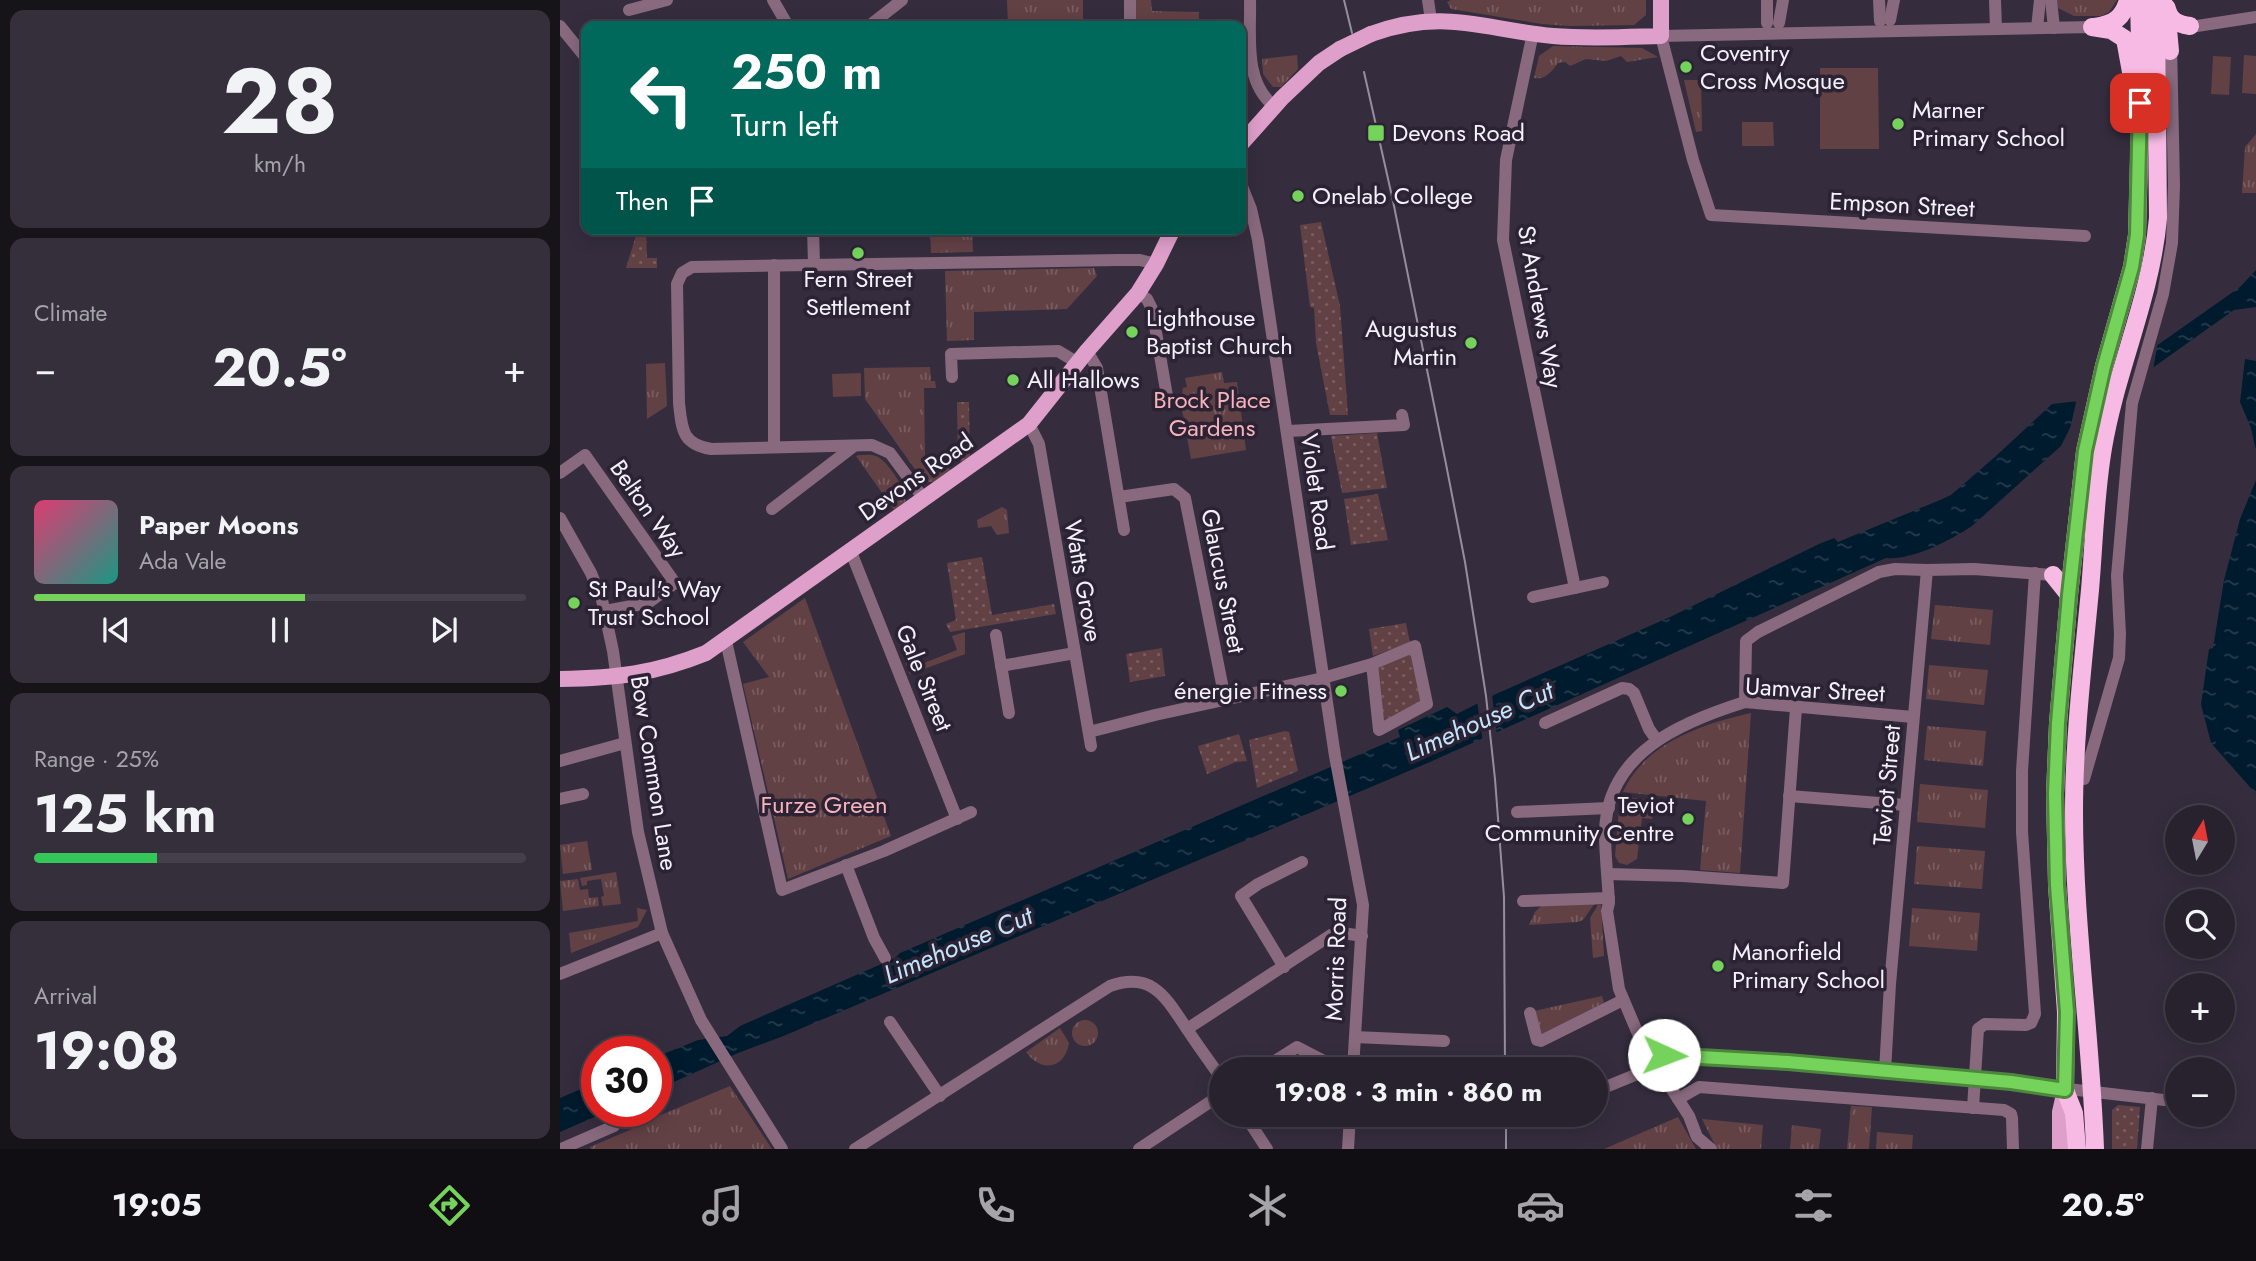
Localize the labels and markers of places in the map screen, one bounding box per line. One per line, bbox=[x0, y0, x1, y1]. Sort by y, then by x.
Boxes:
place label: Coventry Cross Mosque bbox=[1700, 35, 1845, 98]
marker: Coventry Cross Mosque bbox=[1678, 59, 1694, 75]
pin bbox=[2110, 73, 2170, 133]
place label: Marner Primary School bbox=[1912, 92, 2065, 155]
place label: Devons Road bbox=[1392, 115, 1525, 150]
marker: Marner Primary School bbox=[1890, 116, 1906, 132]
marker: Devons Road bbox=[1366, 123, 1386, 143]
place label: Onelab College bbox=[1312, 178, 1473, 213]
marker: Onelab College bbox=[1290, 188, 1306, 204]
marker: Fern Street Settlement bbox=[850, 245, 866, 261]
place label: Fern Street Settlement bbox=[804, 261, 913, 324]
place label: Lighthouse Baptist Church bbox=[1146, 300, 1293, 363]
place label: Augustus Martin bbox=[1365, 311, 1457, 374]
marker: Lighthouse Baptist Church bbox=[1124, 324, 1140, 340]
marker: Augustus Martin bbox=[1463, 335, 1479, 351]
place label: All Hallows bbox=[1027, 362, 1140, 397]
marker: All Hallows bbox=[1005, 372, 1021, 388]
place label: St Paul's Way Trust School bbox=[588, 571, 721, 634]
marker: St Paul's Way Trust School bbox=[566, 595, 582, 611]
place label: énergie Fitness bbox=[1174, 673, 1327, 708]
marker: énergie Fitness bbox=[1333, 683, 1349, 699]
place label: Teviot Community Centre bbox=[1485, 787, 1674, 850]
marker: Teviot Community Centre bbox=[1680, 811, 1696, 827]
place label: Manorfield Primary School bbox=[1732, 934, 1885, 997]
marker: Manorfield Primary School bbox=[1710, 958, 1726, 974]

